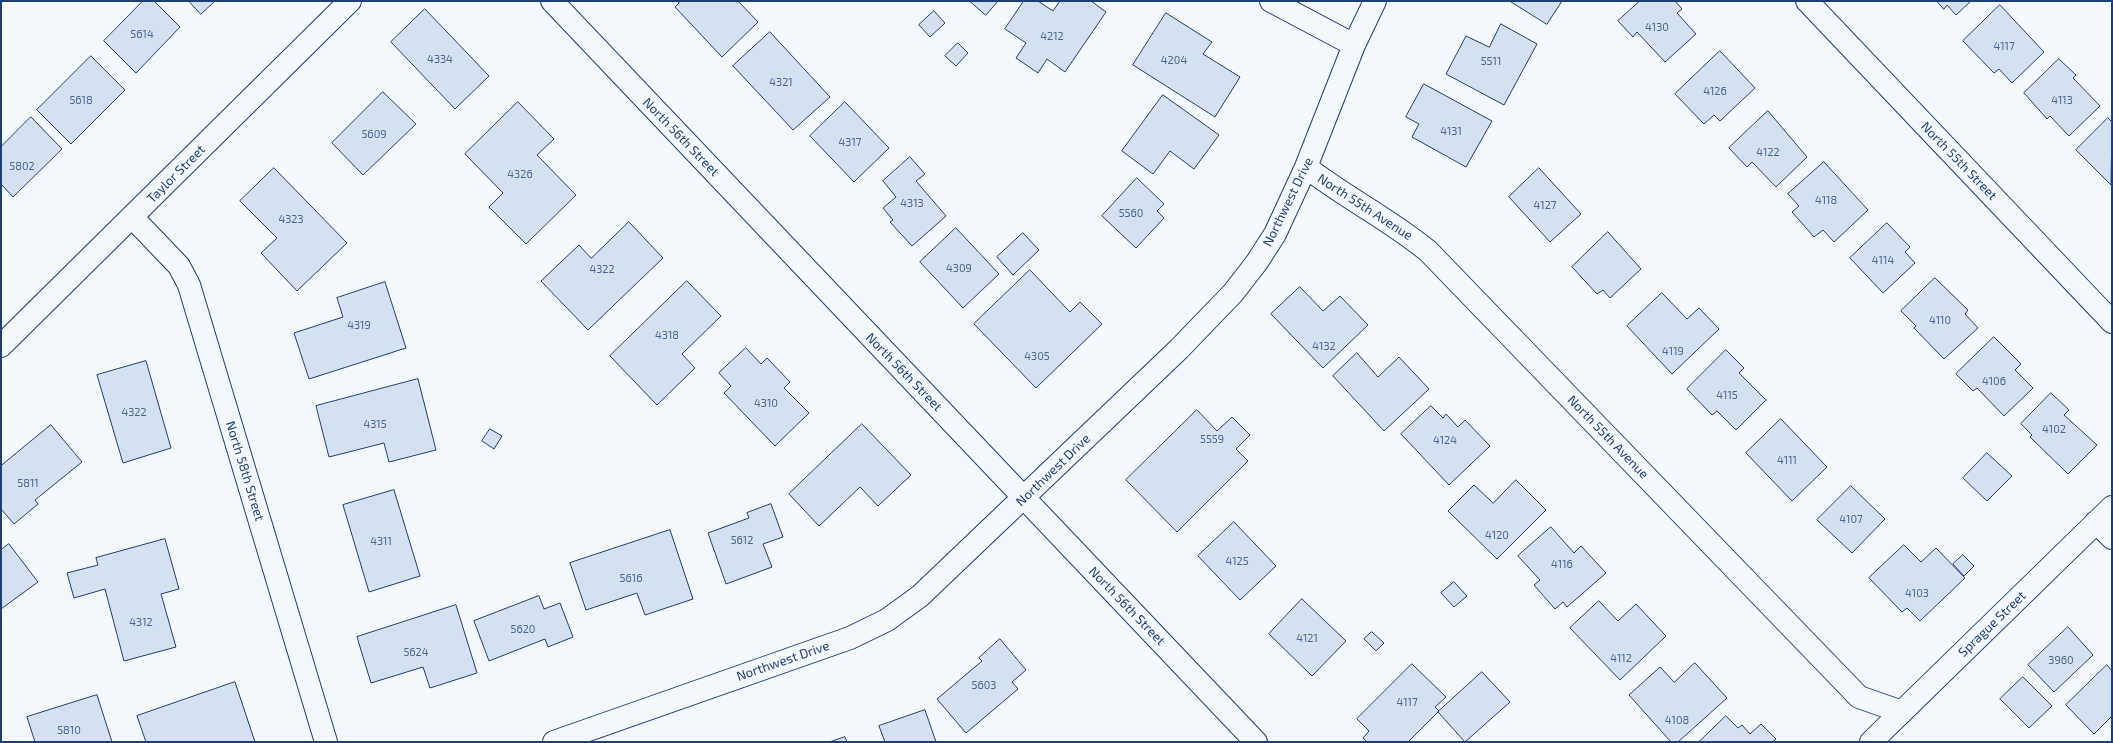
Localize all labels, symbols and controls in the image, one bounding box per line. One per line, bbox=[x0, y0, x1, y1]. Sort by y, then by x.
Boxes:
house number: 4130 bbox=[1645, 20, 1669, 34]
house number: 5614 bbox=[130, 27, 154, 41]
house number: 4212 bbox=[1040, 29, 1064, 43]
house number: 4117 bbox=[1993, 39, 2015, 53]
house number: 4334 bbox=[427, 52, 453, 66]
house number: 4204 bbox=[1161, 53, 1187, 67]
house number: 5511 bbox=[1481, 54, 1501, 68]
house number: 4321 bbox=[769, 75, 793, 89]
house number: 4126 bbox=[1703, 84, 1727, 98]
house number: 5618 bbox=[69, 93, 93, 107]
house number: 4113 bbox=[2051, 93, 2073, 107]
street label: North 56th Street bbox=[640, 94, 722, 180]
street label: North 55th Street bbox=[1918, 119, 2000, 203]
house number: 4131 bbox=[1440, 124, 1462, 138]
house number: 5609 bbox=[361, 127, 387, 141]
house number: 4317 bbox=[839, 135, 861, 149]
street label: Taylor Street bbox=[144, 142, 208, 206]
house number: 4122 bbox=[1756, 145, 1780, 159]
street label: Northwest Drive bbox=[1260, 155, 1316, 249]
house number: 5802 bbox=[9, 159, 35, 173]
house number: 4326 bbox=[507, 167, 533, 181]
street label: North 55th Avenue bbox=[1315, 170, 1415, 244]
house number: 4118 bbox=[1815, 193, 1837, 207]
house number: 4313 bbox=[900, 196, 924, 210]
house number: 4127 bbox=[1534, 198, 1556, 212]
house number: 5560 bbox=[1119, 206, 1143, 220]
house number: 4323 bbox=[278, 212, 304, 226]
house number: 4114 bbox=[1872, 253, 1894, 267]
house number: 4309 bbox=[946, 261, 972, 275]
house number: 4322 bbox=[589, 262, 615, 276]
house number: 4110 bbox=[1929, 313, 1951, 327]
house number: 4319 bbox=[347, 318, 371, 332]
house number: 4318 bbox=[655, 328, 679, 342]
street label: North 56th Street bbox=[863, 329, 945, 415]
house number: 4132 bbox=[1312, 339, 1336, 353]
house number: 4119 bbox=[1662, 344, 1684, 358]
house number: 4305 bbox=[1024, 349, 1050, 363]
house number: 4106 bbox=[1982, 374, 2006, 388]
house number: 4115 bbox=[1716, 388, 1738, 402]
street label: North 55th Avenue bbox=[1564, 392, 1652, 482]
house number: 4310 bbox=[754, 396, 778, 410]
house number: 4322 bbox=[121, 405, 147, 419]
house number: 4315 bbox=[363, 417, 387, 431]
street label: North 58th Street bbox=[222, 419, 268, 523]
house number: 4102 bbox=[2042, 422, 2066, 436]
street label: Northwest Drive bbox=[1013, 431, 1093, 509]
house number: 5559 bbox=[1200, 432, 1224, 446]
house number: 4124 bbox=[1433, 433, 1457, 447]
house number: 4111 bbox=[1777, 453, 1797, 467]
house number: 5811 bbox=[17, 476, 39, 490]
house number: 4107 bbox=[1839, 512, 1863, 526]
house number: 4120 bbox=[1485, 528, 1509, 542]
house number: 5612 bbox=[731, 533, 753, 547]
house number: 4311 bbox=[370, 534, 392, 548]
house number: 4125 bbox=[1225, 554, 1249, 568]
house number: 4116 bbox=[1551, 557, 1573, 571]
street label: North 56th Street bbox=[1086, 563, 1168, 649]
house number: 5616 bbox=[620, 571, 642, 585]
house number: 4103 bbox=[1905, 586, 1929, 600]
street label: Sprague Street bbox=[1955, 588, 2029, 660]
house number: 4312 bbox=[129, 615, 153, 629]
house number: 5620 bbox=[510, 622, 536, 636]
house number: 4121 bbox=[1296, 631, 1318, 645]
street label: Northwest Drive bbox=[734, 638, 832, 684]
house number: 5624 bbox=[403, 645, 429, 659]
house number: 4112 bbox=[1610, 651, 1632, 665]
house number: 3960 bbox=[2048, 653, 2074, 667]
house number: 5603 bbox=[972, 678, 996, 692]
house number: 4117 bbox=[1396, 695, 1418, 709]
house number: 4108 bbox=[1665, 713, 1689, 727]
house number: 5810 bbox=[57, 723, 81, 737]

